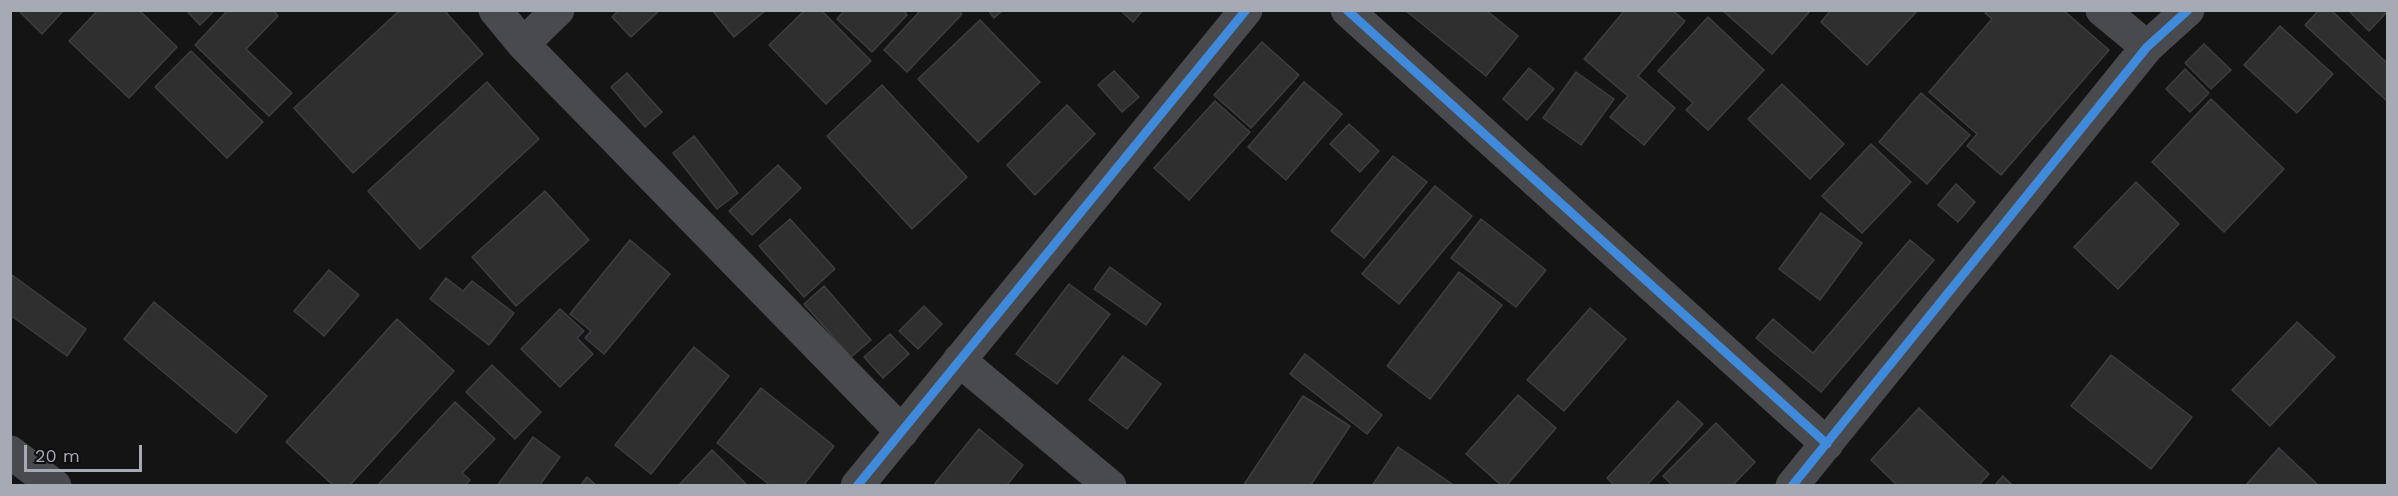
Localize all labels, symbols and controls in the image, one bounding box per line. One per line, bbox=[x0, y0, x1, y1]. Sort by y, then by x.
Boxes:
scale bar bbox=[27, 433, 146, 471]
text: 20 m bbox=[35, 445, 80, 466]

